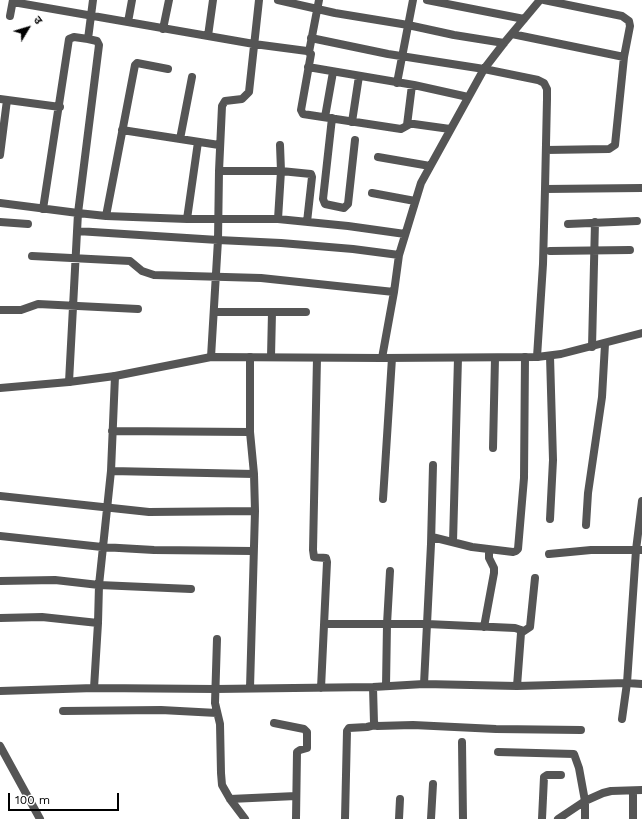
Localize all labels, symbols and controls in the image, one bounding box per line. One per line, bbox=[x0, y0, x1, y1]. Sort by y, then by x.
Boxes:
north arrow bbox=[8, 8, 48, 48]
text: उ bbox=[31, 14, 45, 27]
scale bar bbox=[10, 785, 121, 811]
text: 100 m bbox=[15, 793, 50, 807]

